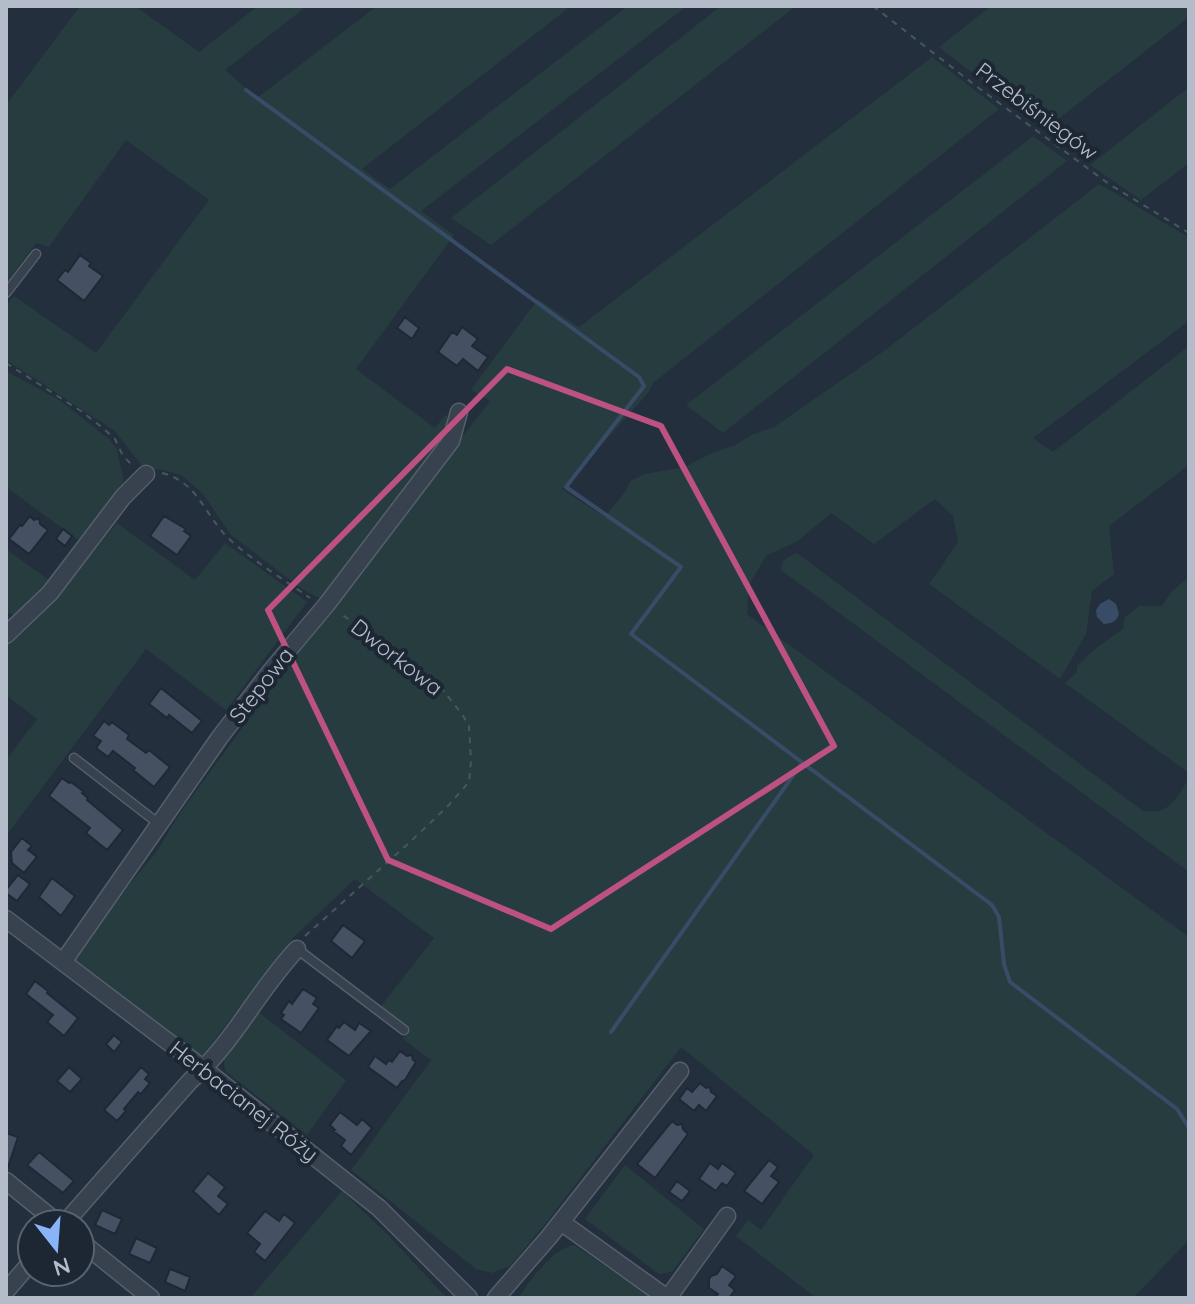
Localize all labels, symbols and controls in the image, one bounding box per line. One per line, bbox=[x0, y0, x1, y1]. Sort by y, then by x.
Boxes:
street label: Przebiśniegów bbox=[970, 56, 1104, 166]
street label: Dworkowa bbox=[346, 613, 448, 701]
street label: Stepowa bbox=[223, 641, 299, 729]
street label: Herbacianej Róży bbox=[164, 1034, 324, 1168]
north arrow bbox=[16, 1208, 96, 1288]
text: N bbox=[50, 1251, 74, 1283]

